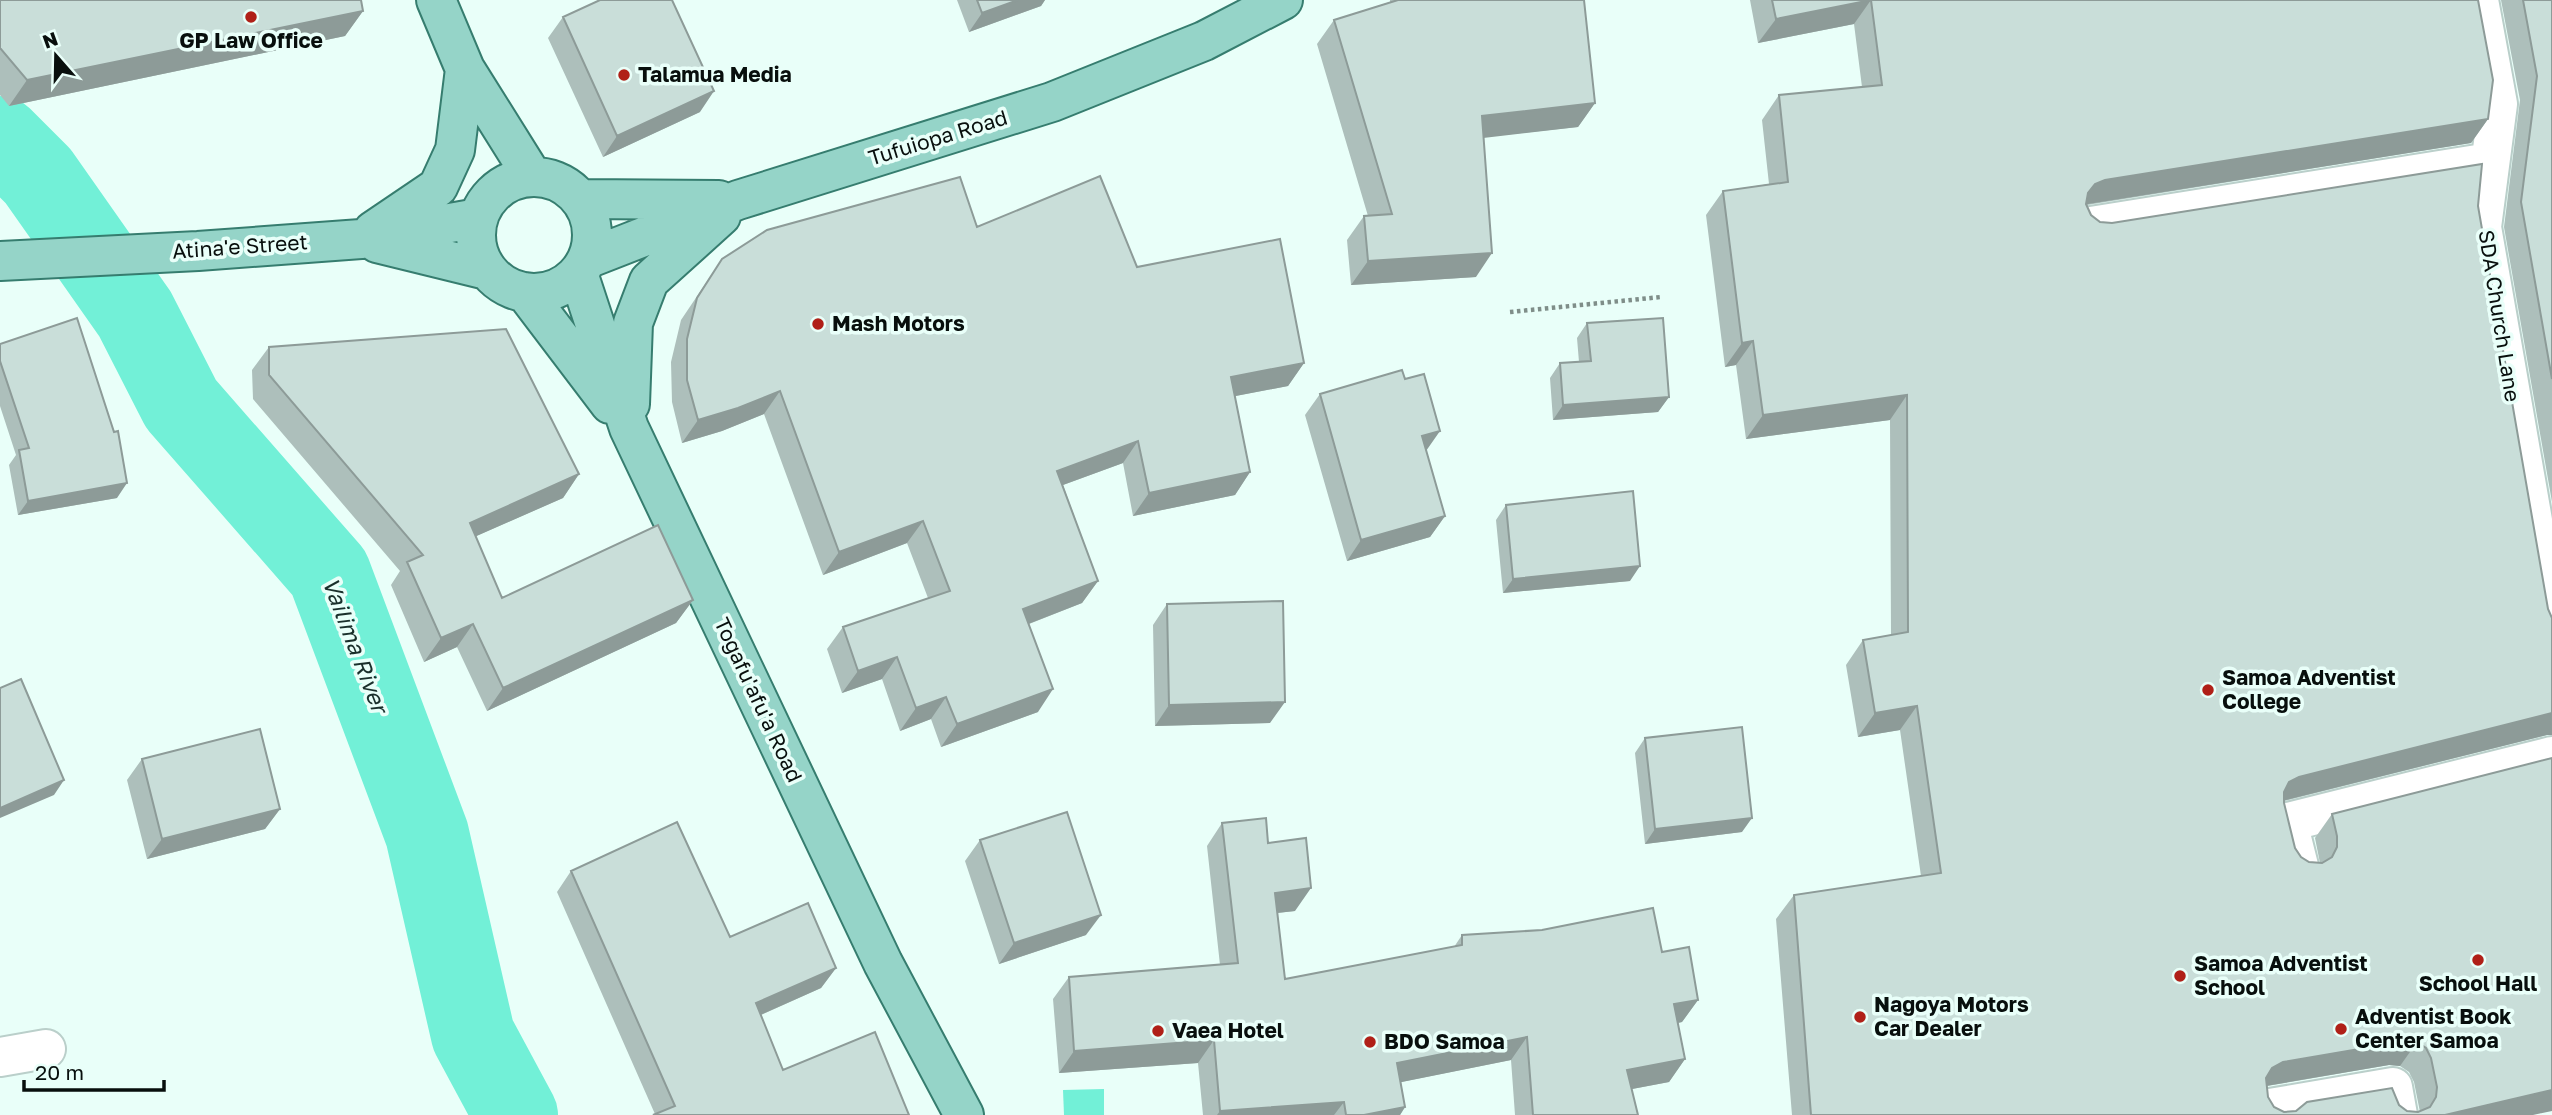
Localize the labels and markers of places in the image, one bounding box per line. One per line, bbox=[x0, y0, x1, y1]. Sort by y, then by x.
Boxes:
marker: GP Law Office bbox=[243, 9, 259, 25]
place label: GP Law Office bbox=[179, 27, 323, 53]
place label: Talamua Media bbox=[638, 61, 792, 87]
marker: Talamua Media bbox=[616, 67, 632, 83]
place label: Mash Motors bbox=[832, 310, 965, 336]
marker: Mash Motors bbox=[810, 316, 826, 332]
place label: Samoa Adventist College bbox=[2222, 664, 2396, 714]
marker: Samoa Adventist College bbox=[2200, 682, 2216, 698]
place label: Samoa Adventist School bbox=[2194, 950, 2368, 1000]
marker: School Hall bbox=[2470, 952, 2486, 968]
marker: Samoa Adventist School bbox=[2172, 968, 2188, 984]
place label: School Hall bbox=[2419, 970, 2537, 996]
place label: Nagoya Motors Car Dealer bbox=[1874, 991, 2029, 1041]
place label: Adventist Book Center Samoa bbox=[2355, 1003, 2512, 1053]
marker: Nagoya Motors Car Dealer bbox=[1852, 1009, 1868, 1025]
place label: Vaea Hotel bbox=[1172, 1017, 1284, 1043]
marker: Adventist Book Center Samoa bbox=[2333, 1021, 2349, 1037]
marker: Vaea Hotel bbox=[1150, 1023, 1166, 1039]
place label: BDO Samoa bbox=[1384, 1028, 1505, 1054]
marker: BDO Samoa bbox=[1362, 1034, 1378, 1050]

